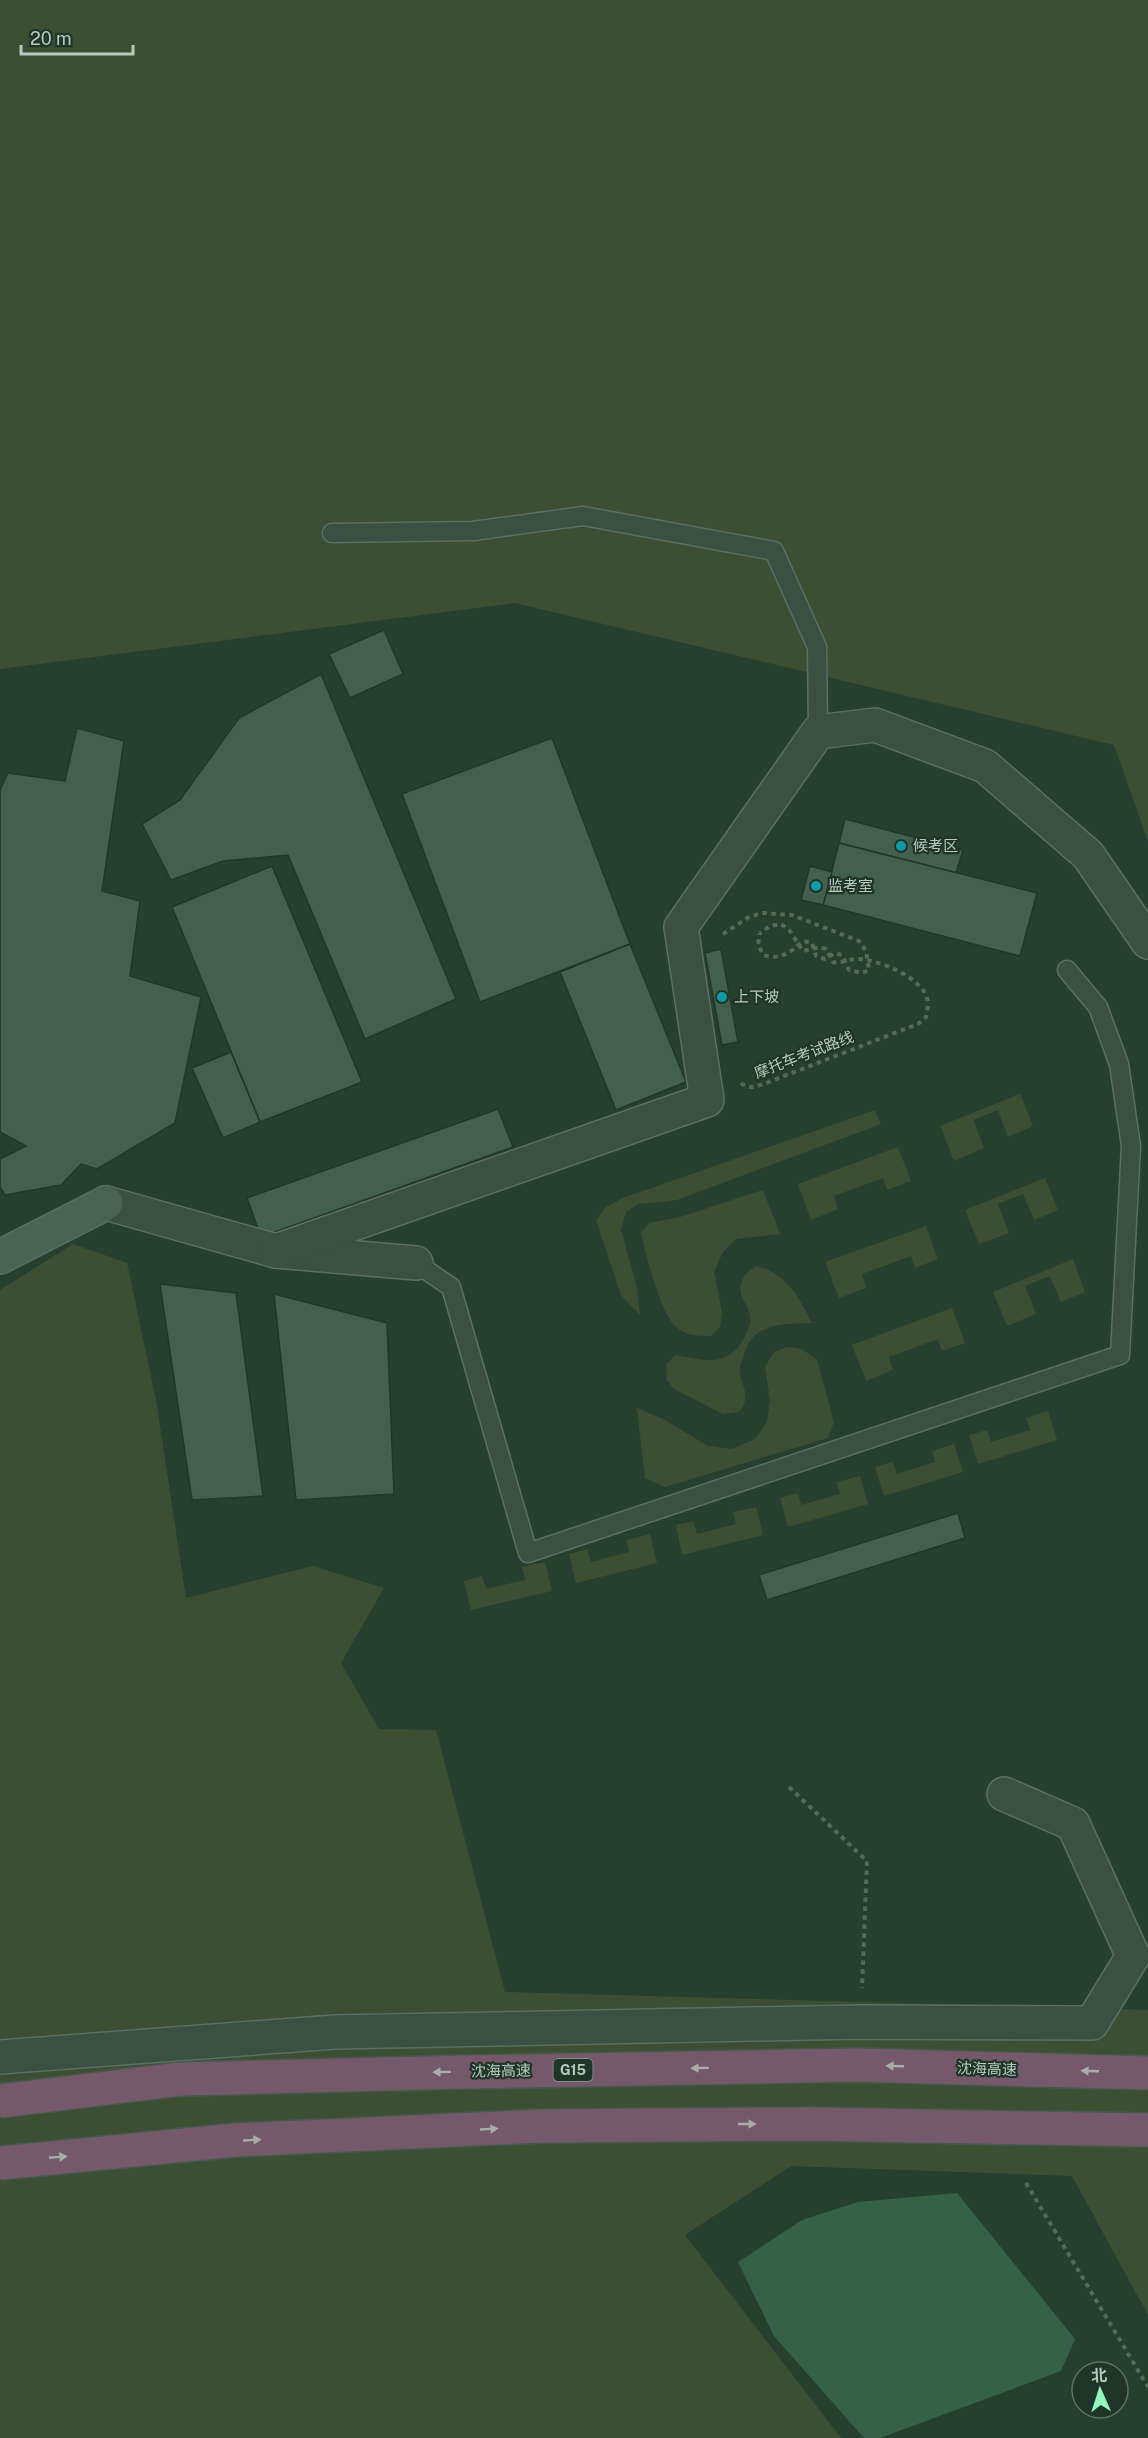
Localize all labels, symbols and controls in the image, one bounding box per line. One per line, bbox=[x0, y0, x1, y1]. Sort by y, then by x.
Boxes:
scale bar bbox=[21, 18, 134, 56]
text: 20 m bbox=[30, 28, 72, 49]
place label: 候考区 bbox=[913, 837, 958, 854]
marker: 候考区 bbox=[894, 839, 908, 853]
place label: 监考室 bbox=[828, 877, 873, 894]
marker: 监考室 bbox=[809, 879, 823, 893]
place label: 上下坡 bbox=[734, 988, 779, 1005]
marker: 上下坡 bbox=[715, 990, 729, 1004]
street label: 摩托车考试路线 bbox=[752, 1028, 856, 1081]
road number: G15 bbox=[554, 2059, 592, 2081]
street label: 沈海高速 bbox=[957, 2059, 1017, 2078]
street label: 沈海高速 bbox=[471, 2061, 531, 2080]
one-way arrow bbox=[885, 2061, 904, 2071]
one-way arrow bbox=[690, 2063, 709, 2073]
one-way arrow bbox=[1080, 2067, 1099, 2076]
one-way arrow bbox=[432, 2068, 451, 2077]
one-way arrow bbox=[738, 2120, 757, 2129]
one-way arrow bbox=[480, 2124, 499, 2133]
one-way arrow bbox=[243, 2135, 262, 2144]
one-way arrow bbox=[49, 2152, 68, 2162]
north arrow bbox=[1070, 2360, 1130, 2420]
text: 北 bbox=[1091, 2366, 1108, 2385]

